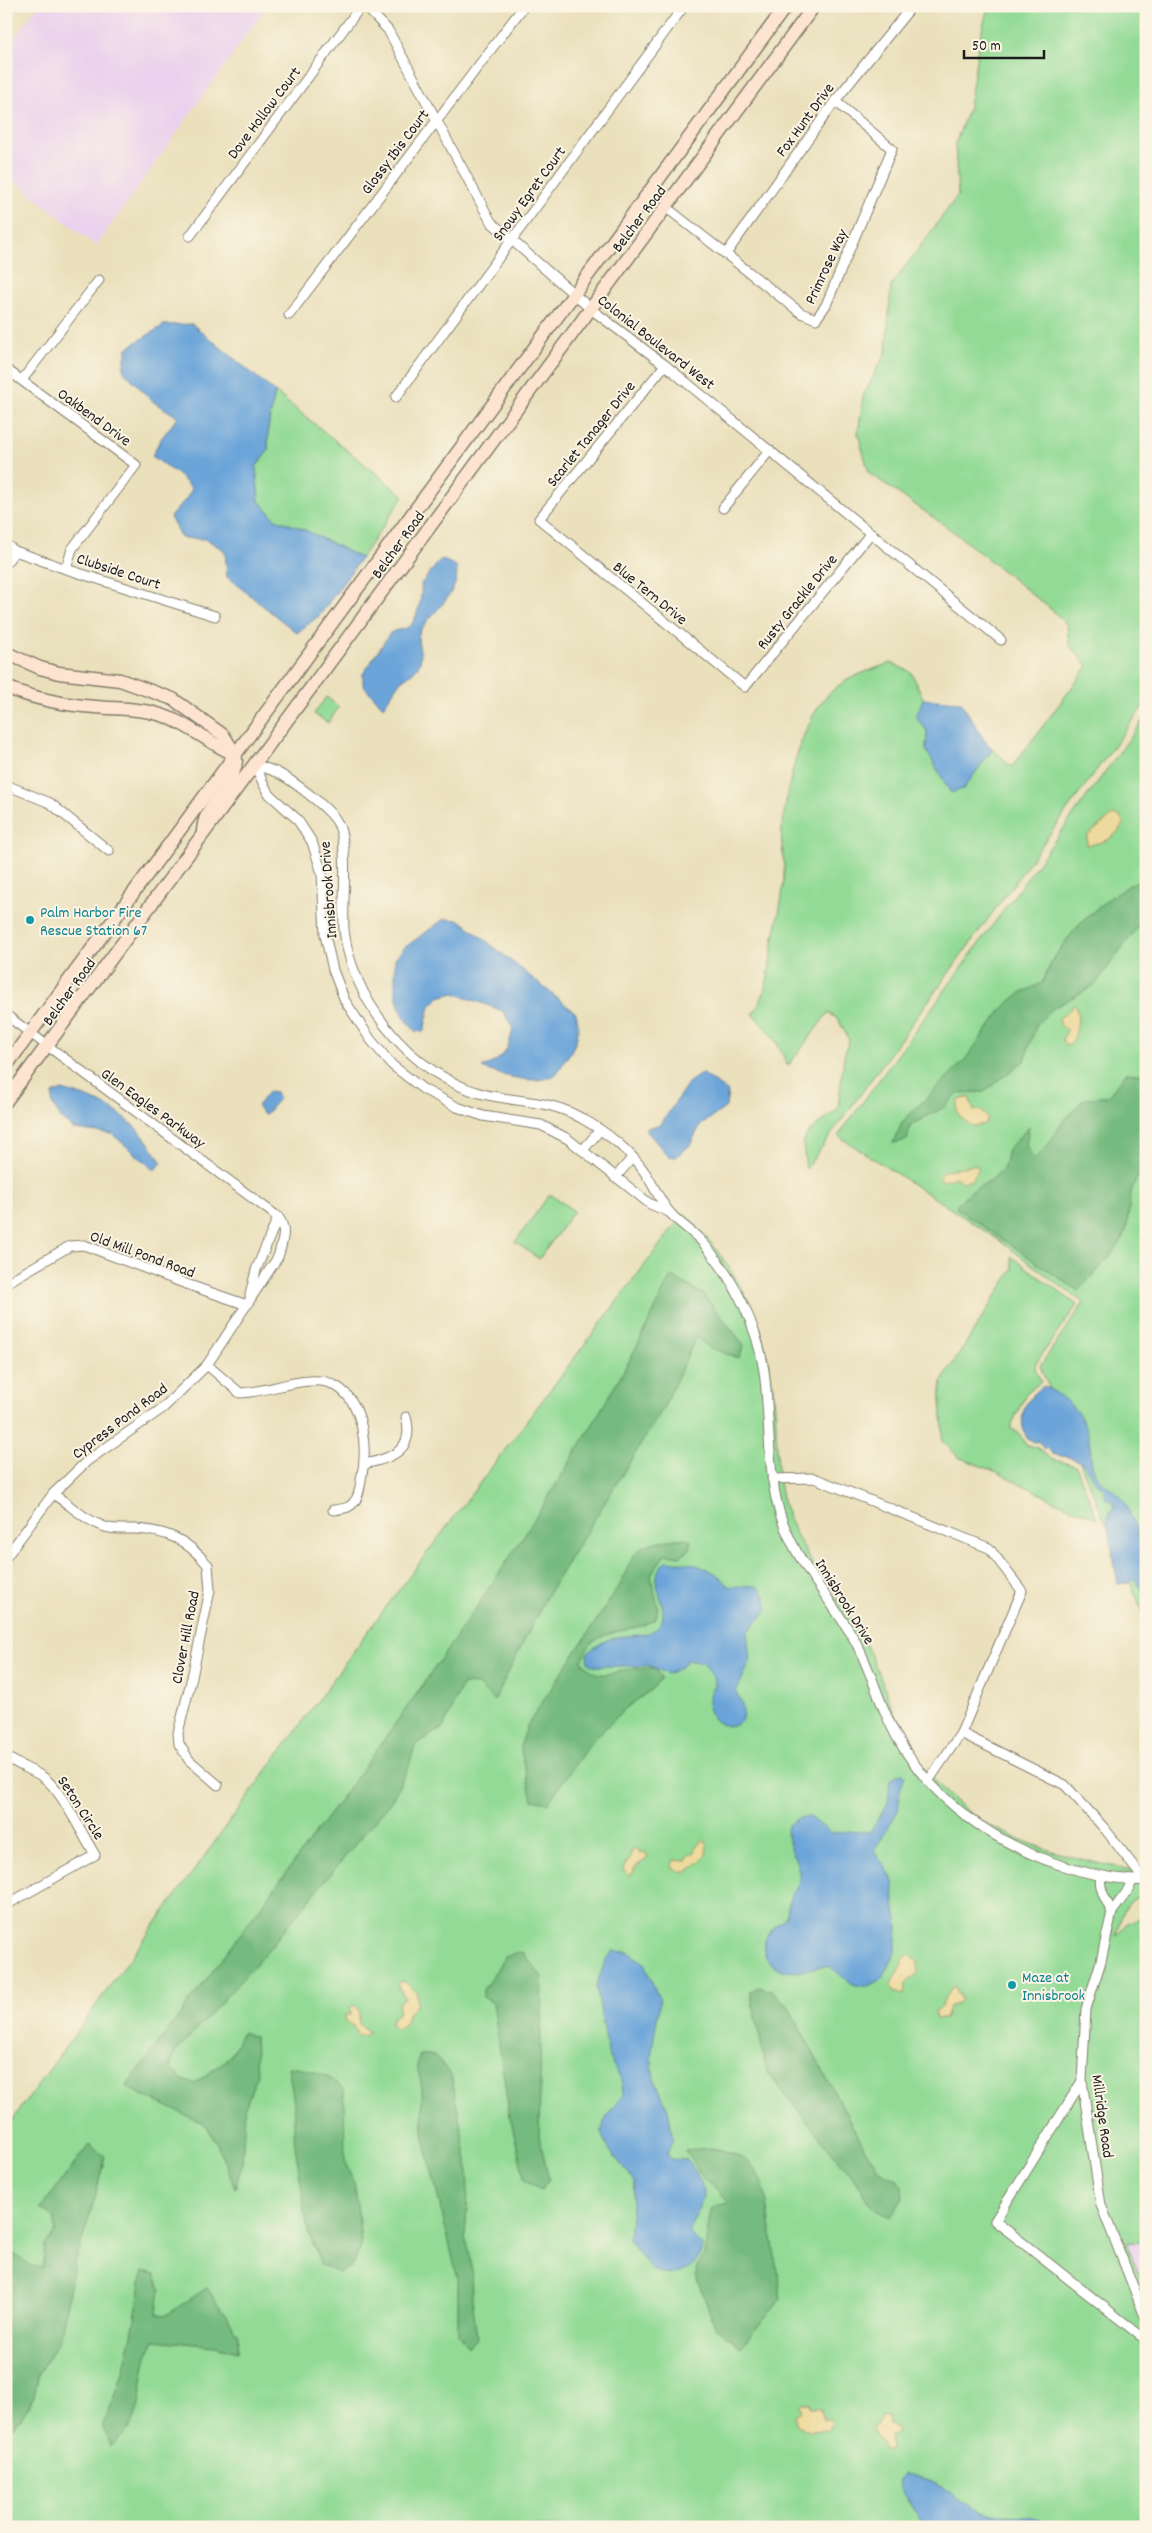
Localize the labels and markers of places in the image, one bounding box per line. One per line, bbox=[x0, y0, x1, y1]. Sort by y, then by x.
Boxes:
place label: Palm Harbor Fire Rescue Station 67 bbox=[40, 902, 147, 943]
marker: Palm Harbor Fire Rescue Station 67 bbox=[24, 914, 36, 926]
place label: Maze at Innisbrook bbox=[1022, 1967, 1085, 2008]
marker: Maze at Innisbrook bbox=[1006, 1979, 1018, 1991]

